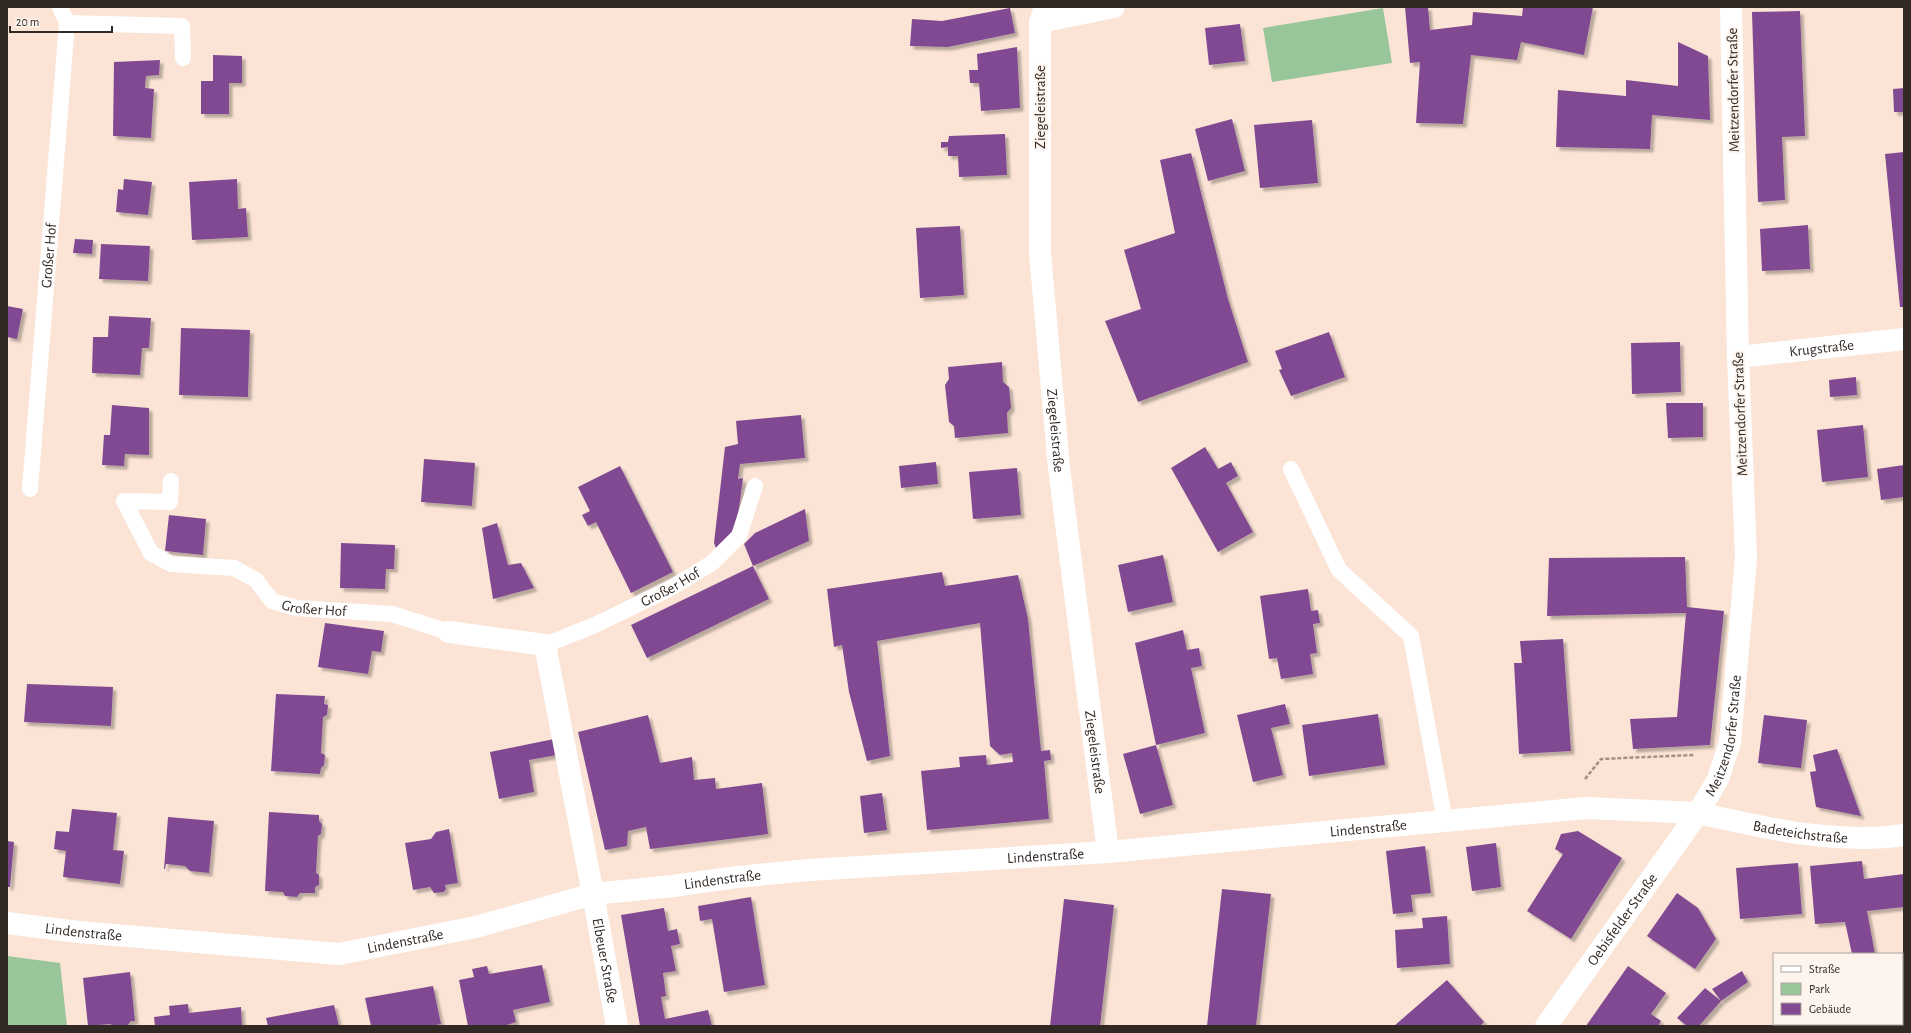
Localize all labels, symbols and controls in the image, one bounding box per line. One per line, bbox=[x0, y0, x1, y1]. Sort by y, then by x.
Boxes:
scale bar bbox=[10, 8, 112, 34]
text: 20 m bbox=[16, 16, 39, 28]
street label: Meitzendorfer Straße bbox=[1725, 28, 1742, 152]
street label: Ziegeleistraße bbox=[1033, 65, 1048, 149]
street label: Großer Hof bbox=[39, 221, 59, 289]
street label: Krugstraße bbox=[1788, 337, 1855, 359]
street label: Meitzendorfer Straße bbox=[1731, 351, 1750, 476]
street label: Ziegeleistraße bbox=[1044, 388, 1067, 473]
street label: Großer Hof bbox=[638, 565, 704, 610]
street label: Großer Hof bbox=[280, 597, 348, 619]
street label: Meitzendorfer Straße bbox=[1703, 674, 1744, 799]
street label: Ziegeleistraße bbox=[1082, 709, 1108, 795]
street label: Lindenstraße bbox=[1329, 818, 1408, 840]
street label: Badeteichstraße bbox=[1752, 818, 1848, 846]
street label: Lindenstraße bbox=[1006, 846, 1085, 866]
street label: Lindenstraße bbox=[683, 868, 762, 892]
street label: Oebisfelder Straße bbox=[1585, 871, 1660, 968]
street label: Elbeuer Straße bbox=[589, 917, 620, 1004]
street label: Lindenstraße bbox=[44, 921, 123, 944]
street label: Lindenstraße bbox=[366, 927, 445, 956]
legend bbox=[1773, 953, 1903, 1025]
text: Straße bbox=[1809, 963, 1840, 975]
text: Park bbox=[1809, 983, 1830, 995]
text: Gebäude bbox=[1809, 1003, 1851, 1015]

